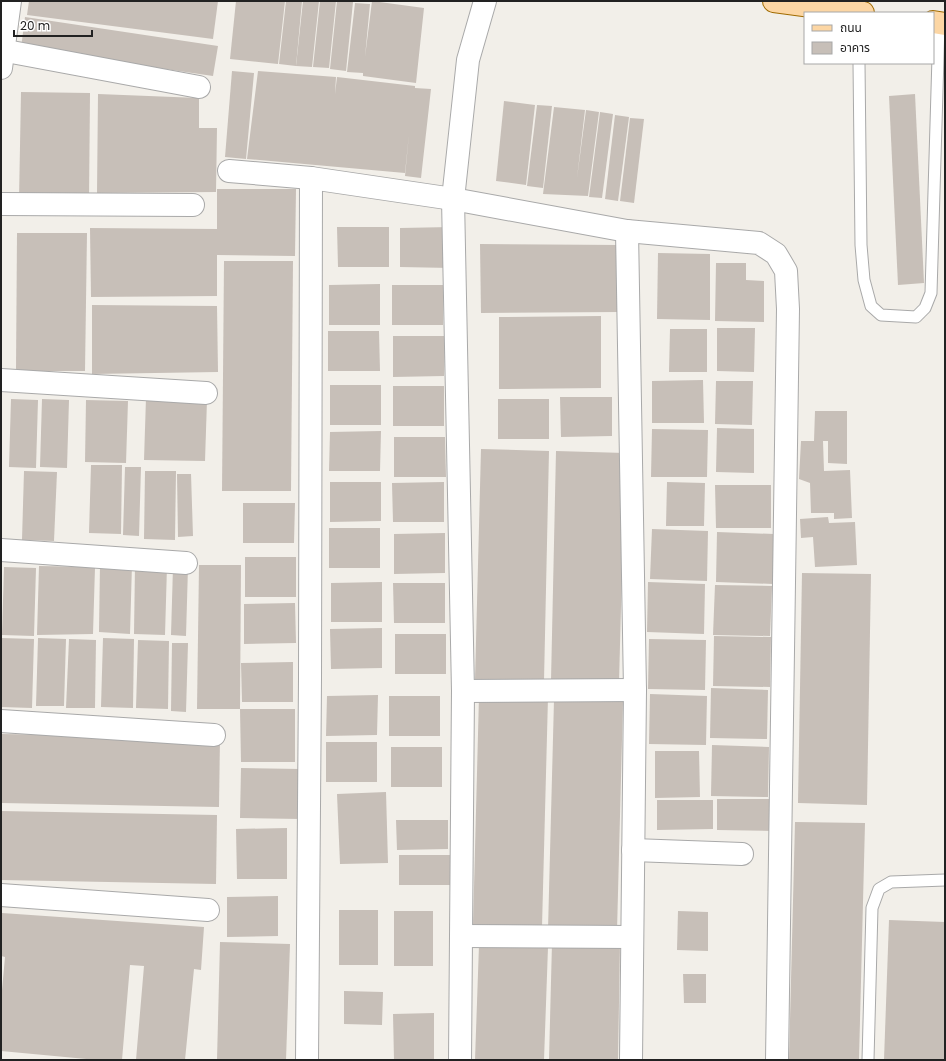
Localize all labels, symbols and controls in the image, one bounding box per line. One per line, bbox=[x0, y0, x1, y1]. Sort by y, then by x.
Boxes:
scale bar bbox=[14, 12, 92, 38]
legend bbox=[804, 12, 934, 64]
text: 20 m bbox=[20, 17, 50, 34]
text: ถนน bbox=[840, 19, 862, 36]
text: อาคาร bbox=[840, 39, 870, 56]

